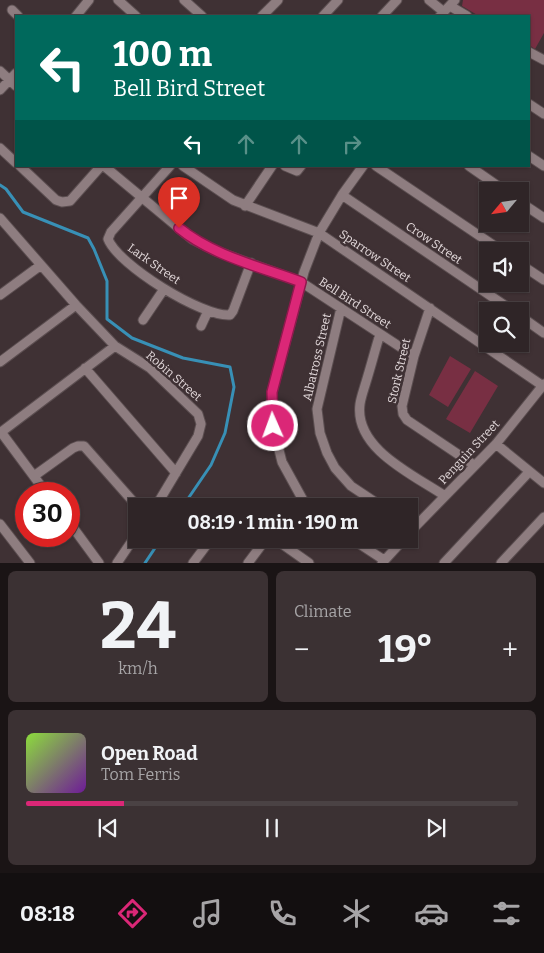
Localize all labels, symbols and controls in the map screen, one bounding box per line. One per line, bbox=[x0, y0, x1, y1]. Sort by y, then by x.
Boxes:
text: 100 m bbox=[113, 33, 212, 75]
icon: left bbox=[30, 35, 95, 100]
text: Bell Bird Street bbox=[113, 75, 265, 102]
icon: left bbox=[179, 130, 207, 158]
icon: ahead bbox=[232, 130, 260, 158]
icon: ahead bbox=[285, 130, 313, 158]
icon: right bbox=[338, 130, 366, 158]
pin bbox=[158, 177, 200, 228]
north arrow bbox=[479, 182, 529, 232]
map controls bbox=[479, 182, 529, 352]
icon: arrive bbox=[165, 184, 193, 212]
street label: Crow Street bbox=[403, 219, 465, 267]
street label: Sparrow Street bbox=[337, 227, 414, 285]
street label: Lark Street bbox=[125, 241, 184, 288]
button: sound bbox=[479, 242, 529, 292]
street label: Bell Bird Street bbox=[316, 275, 394, 332]
button: search bbox=[479, 302, 529, 352]
street label: Albatross Street bbox=[300, 311, 334, 402]
street label: Stork Street bbox=[385, 336, 413, 405]
street label: Robin Street bbox=[143, 348, 205, 404]
position arrow bbox=[246, 399, 298, 451]
street label: Penguin Street bbox=[436, 417, 503, 487]
speed limit sign: 30 bbox=[15, 482, 80, 547]
text: 08:19 · 1 min · 190 m bbox=[188, 511, 358, 534]
text: 24 bbox=[100, 587, 176, 665]
text: Climate bbox=[294, 602, 352, 621]
text: 19° bbox=[378, 626, 433, 672]
text: − bbox=[294, 633, 309, 666]
text: + bbox=[502, 633, 518, 666]
text: km/h bbox=[118, 659, 158, 678]
text: Open Road bbox=[101, 742, 198, 765]
text: Tom Ferris bbox=[101, 765, 180, 784]
icon: previous bbox=[94, 814, 122, 842]
icon: pause bbox=[258, 814, 286, 842]
icon: next bbox=[422, 814, 450, 842]
icon: directions bbox=[115, 896, 150, 931]
icon: music bbox=[190, 896, 225, 931]
icon: phone bbox=[265, 896, 300, 931]
icon: climate bbox=[339, 896, 374, 931]
icon: car bbox=[414, 896, 449, 931]
icon: filters bbox=[489, 896, 524, 931]
text: 08:18 bbox=[20, 900, 75, 927]

